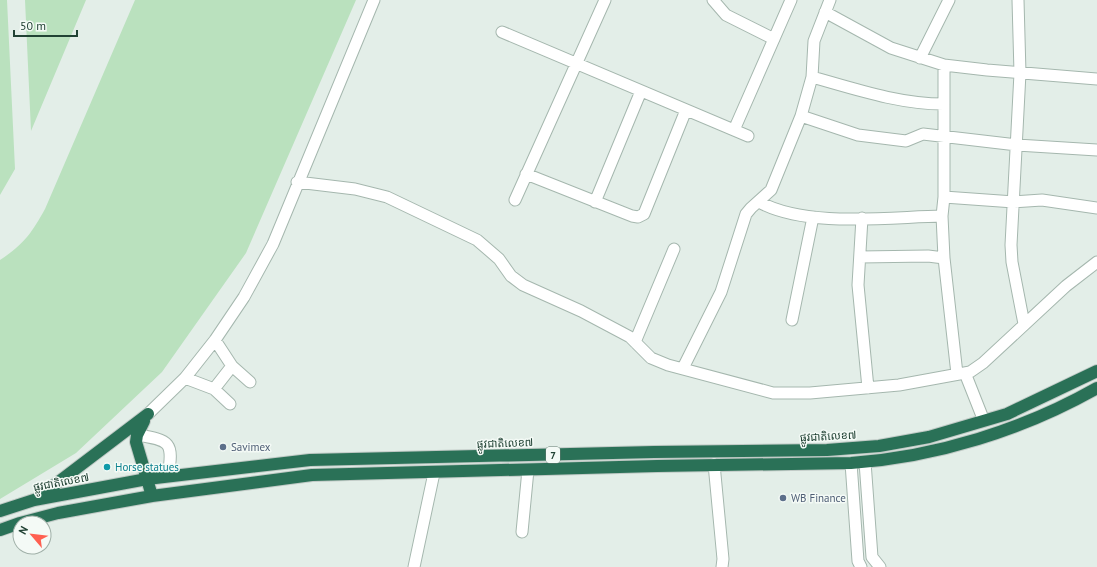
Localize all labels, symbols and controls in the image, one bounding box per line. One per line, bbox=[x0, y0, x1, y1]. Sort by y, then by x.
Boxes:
scale bar bbox=[14, 12, 77, 38]
text: 50 m bbox=[20, 18, 46, 33]
street label: ផ្លូវជាតិលេខ៧ bbox=[799, 428, 857, 448]
street label: ផ្លូវជាតិលេខ៧ bbox=[476, 435, 534, 454]
place label: Savimex bbox=[231, 440, 271, 454]
marker: Savimex bbox=[218, 442, 228, 452]
road number: 7 bbox=[546, 447, 560, 463]
place label: Horse statues bbox=[115, 460, 179, 474]
marker: Horse statues bbox=[102, 462, 112, 472]
street label: ផ្លូវជាតិលេខ៧ bbox=[32, 470, 91, 497]
place label: WB Finance bbox=[791, 491, 846, 505]
marker: WB Finance bbox=[778, 493, 788, 503]
north arrow bbox=[12, 515, 52, 555]
text: N bbox=[15, 524, 31, 537]

